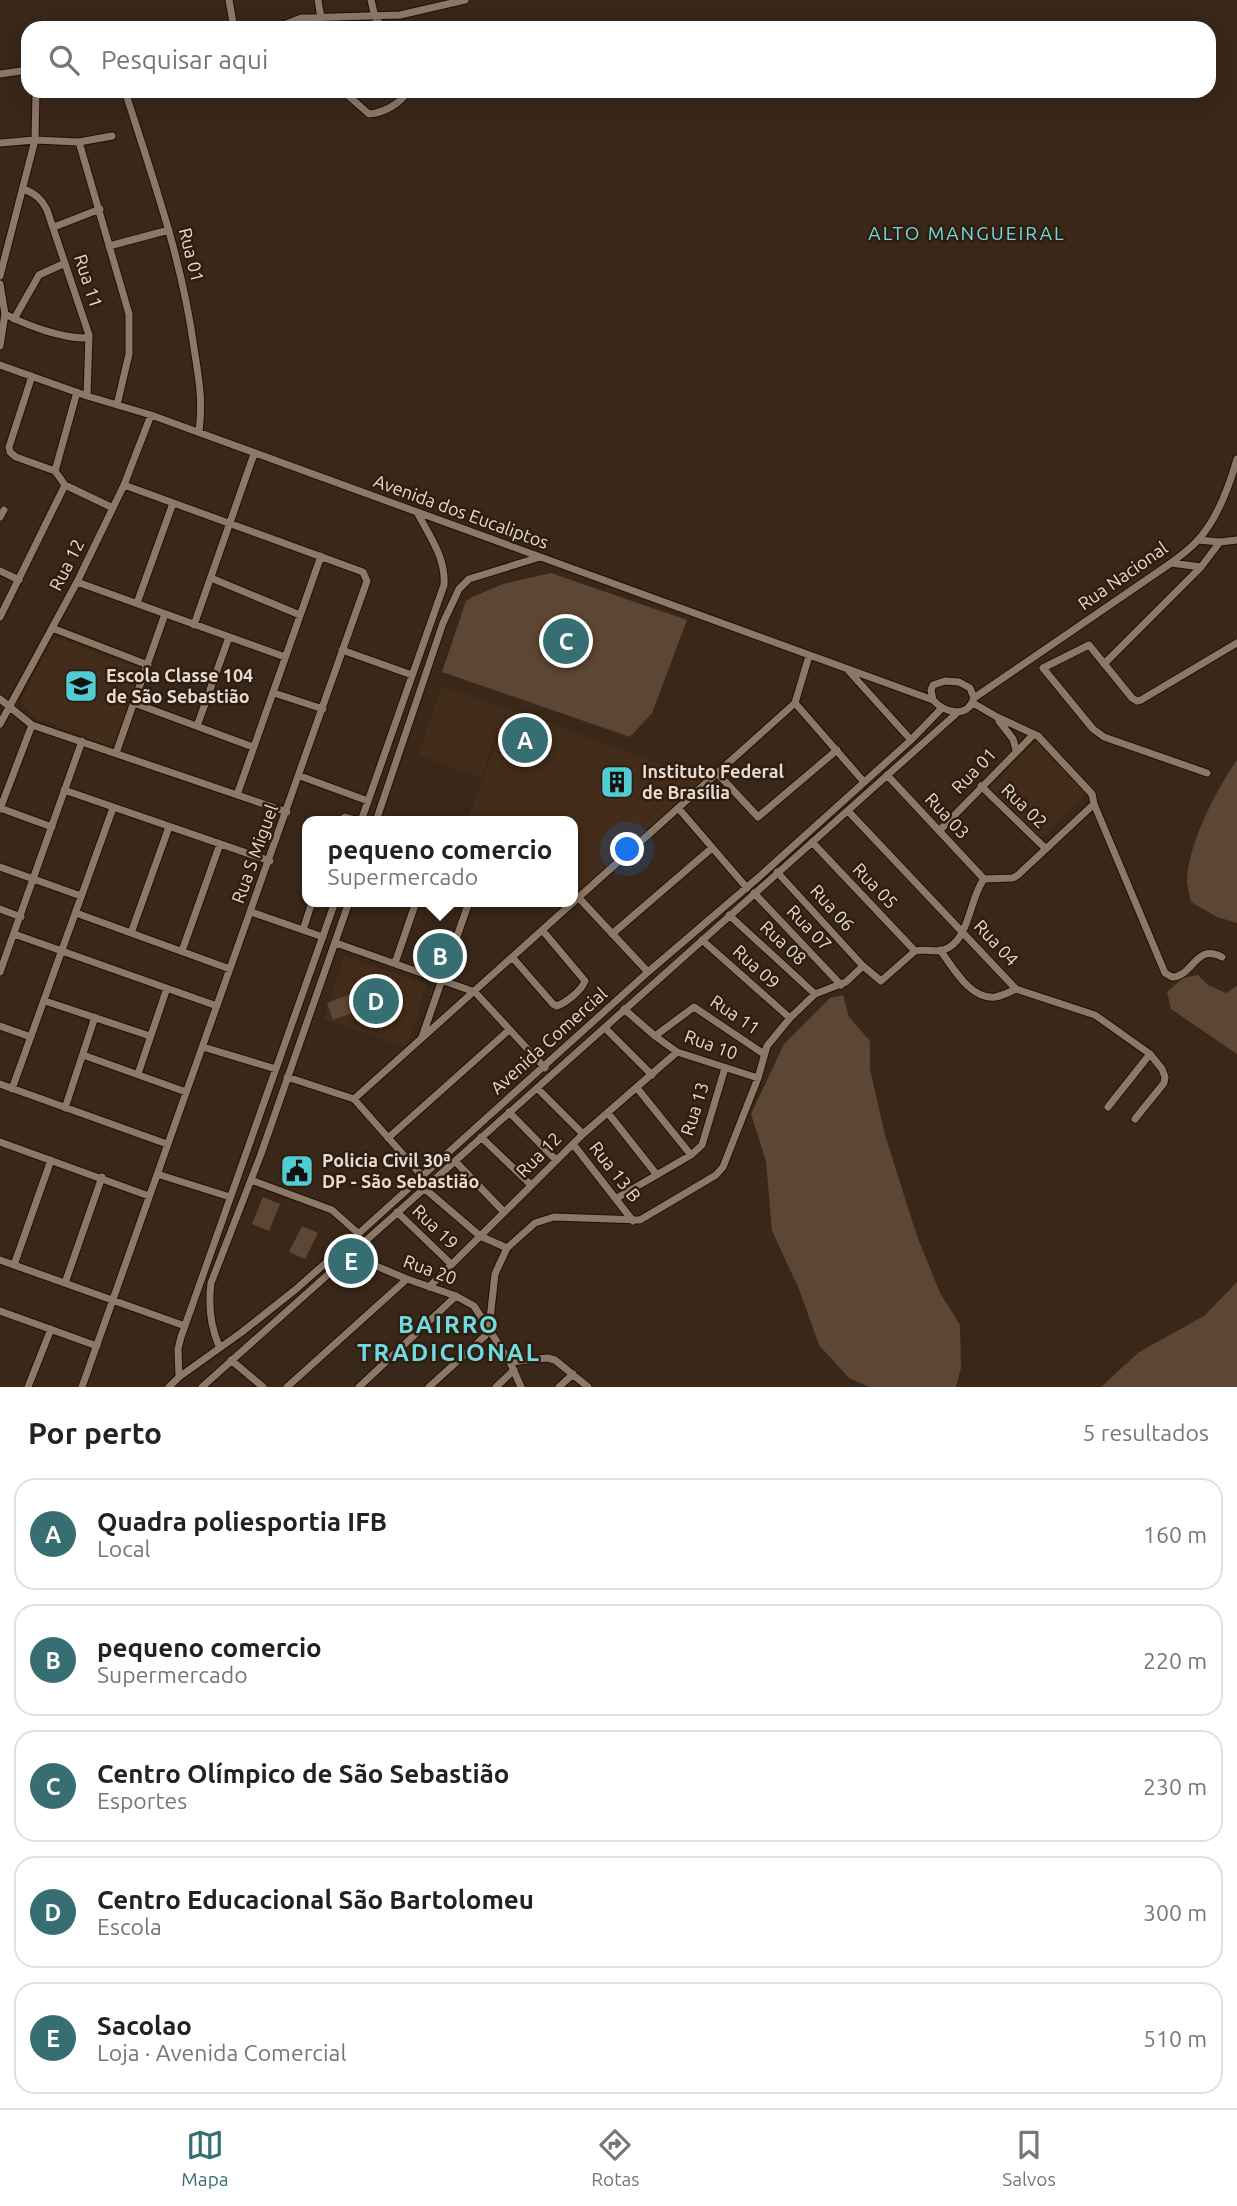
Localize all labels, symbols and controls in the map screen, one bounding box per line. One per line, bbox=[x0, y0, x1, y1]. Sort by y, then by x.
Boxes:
search box bbox=[21, 21, 1216, 98]
icon: search bbox=[45, 41, 83, 79]
text: Pesquisar aqui bbox=[101, 45, 268, 74]
district label: ALTO MANGUEIRAL bbox=[868, 222, 1066, 244]
street label: Rua 01 bbox=[176, 226, 208, 284]
street label: Rua 11 bbox=[71, 251, 107, 310]
street label: Avenida dos Eucaliptos bbox=[371, 470, 552, 552]
street label: Rua 12 bbox=[45, 535, 88, 594]
street label: Rua Nacional bbox=[1074, 537, 1171, 613]
pin: C bbox=[543, 615, 589, 667]
place label: Escola Classe 104 de São Sebastião bbox=[106, 665, 253, 706]
school or university icon: Escola Classe 104 de São Sebastião bbox=[62, 667, 100, 705]
pin: A bbox=[502, 714, 548, 766]
street label: Rua 01 bbox=[947, 744, 1000, 797]
place label: Instituto Federal de Brasília bbox=[642, 761, 785, 802]
building icon: Instituto Federal de Brasília bbox=[598, 763, 636, 801]
street label: Rua 02 bbox=[998, 779, 1051, 832]
street label: Rua 03 bbox=[922, 788, 974, 842]
street label: Rua S Miguel bbox=[227, 801, 281, 906]
popup bbox=[302, 816, 578, 907]
your location bbox=[610, 832, 644, 866]
text: pequeno comercio bbox=[328, 835, 552, 864]
street label: Rua 05 bbox=[849, 859, 902, 912]
text: Supermercado bbox=[328, 864, 478, 889]
street label: Rua 06 bbox=[807, 880, 859, 935]
street label: Rua 07 bbox=[783, 901, 836, 954]
street label: Rua 04 bbox=[971, 915, 1023, 969]
street label: Rua 08 bbox=[757, 916, 811, 968]
pin: B bbox=[417, 930, 463, 982]
street label: Rua 09 bbox=[729, 940, 784, 992]
pin: D bbox=[353, 975, 399, 1027]
street label: Avenida Comercial bbox=[486, 983, 611, 1098]
street label: Rua 11 bbox=[707, 990, 764, 1038]
street label: Rua 10 bbox=[682, 1025, 741, 1063]
street label: Rua 13 bbox=[676, 1079, 712, 1138]
street label: Rua 12 bbox=[512, 1128, 565, 1181]
street label: Rua 13 B bbox=[586, 1137, 645, 1205]
place label: Policia Civil 30ª DP - São Sebastião bbox=[322, 1150, 479, 1191]
public building icon: Policia Civil 30ª DP - São Sebastião bbox=[278, 1152, 316, 1190]
street label: Rua 19 bbox=[409, 1200, 462, 1253]
pin: E bbox=[328, 1235, 374, 1287]
street label: Rua 20 bbox=[401, 1250, 460, 1288]
district label: BAIRRO TRADICIONAL bbox=[357, 1311, 541, 1366]
text: Por perto bbox=[28, 1416, 162, 1450]
text: 5 resultados bbox=[1083, 1420, 1209, 1445]
text: Quadra poliesportia IFB bbox=[97, 1507, 387, 1536]
text: A bbox=[45, 1522, 61, 1547]
text: 160 m bbox=[1143, 1522, 1207, 1547]
text: Local bbox=[97, 1536, 151, 1561]
text: pequeno comercio bbox=[97, 1633, 322, 1662]
text: B bbox=[45, 1648, 61, 1673]
text: 220 m bbox=[1143, 1648, 1207, 1673]
text: Supermercado bbox=[97, 1662, 248, 1687]
text: Centro Olímpico de São Sebastião bbox=[97, 1759, 509, 1788]
text: C bbox=[46, 1774, 60, 1799]
text: 230 m bbox=[1143, 1774, 1207, 1799]
text: Esportes bbox=[97, 1788, 187, 1813]
text: Centro Educacional São Bartolomeu bbox=[97, 1885, 534, 1914]
text: D bbox=[45, 1900, 61, 1925]
text: 300 m bbox=[1143, 1900, 1207, 1925]
text: Escola bbox=[97, 1914, 162, 1939]
text: Sacolao bbox=[97, 2011, 192, 2040]
text: E bbox=[46, 2026, 60, 2051]
text: 510 m bbox=[1143, 2026, 1207, 2051]
text: Loja · Avenida Comercial bbox=[97, 2040, 346, 2065]
tab: Mapa bbox=[181, 2126, 229, 2190]
tab: Rotas bbox=[591, 2126, 640, 2190]
tab: Salvos bbox=[1002, 2126, 1056, 2190]

